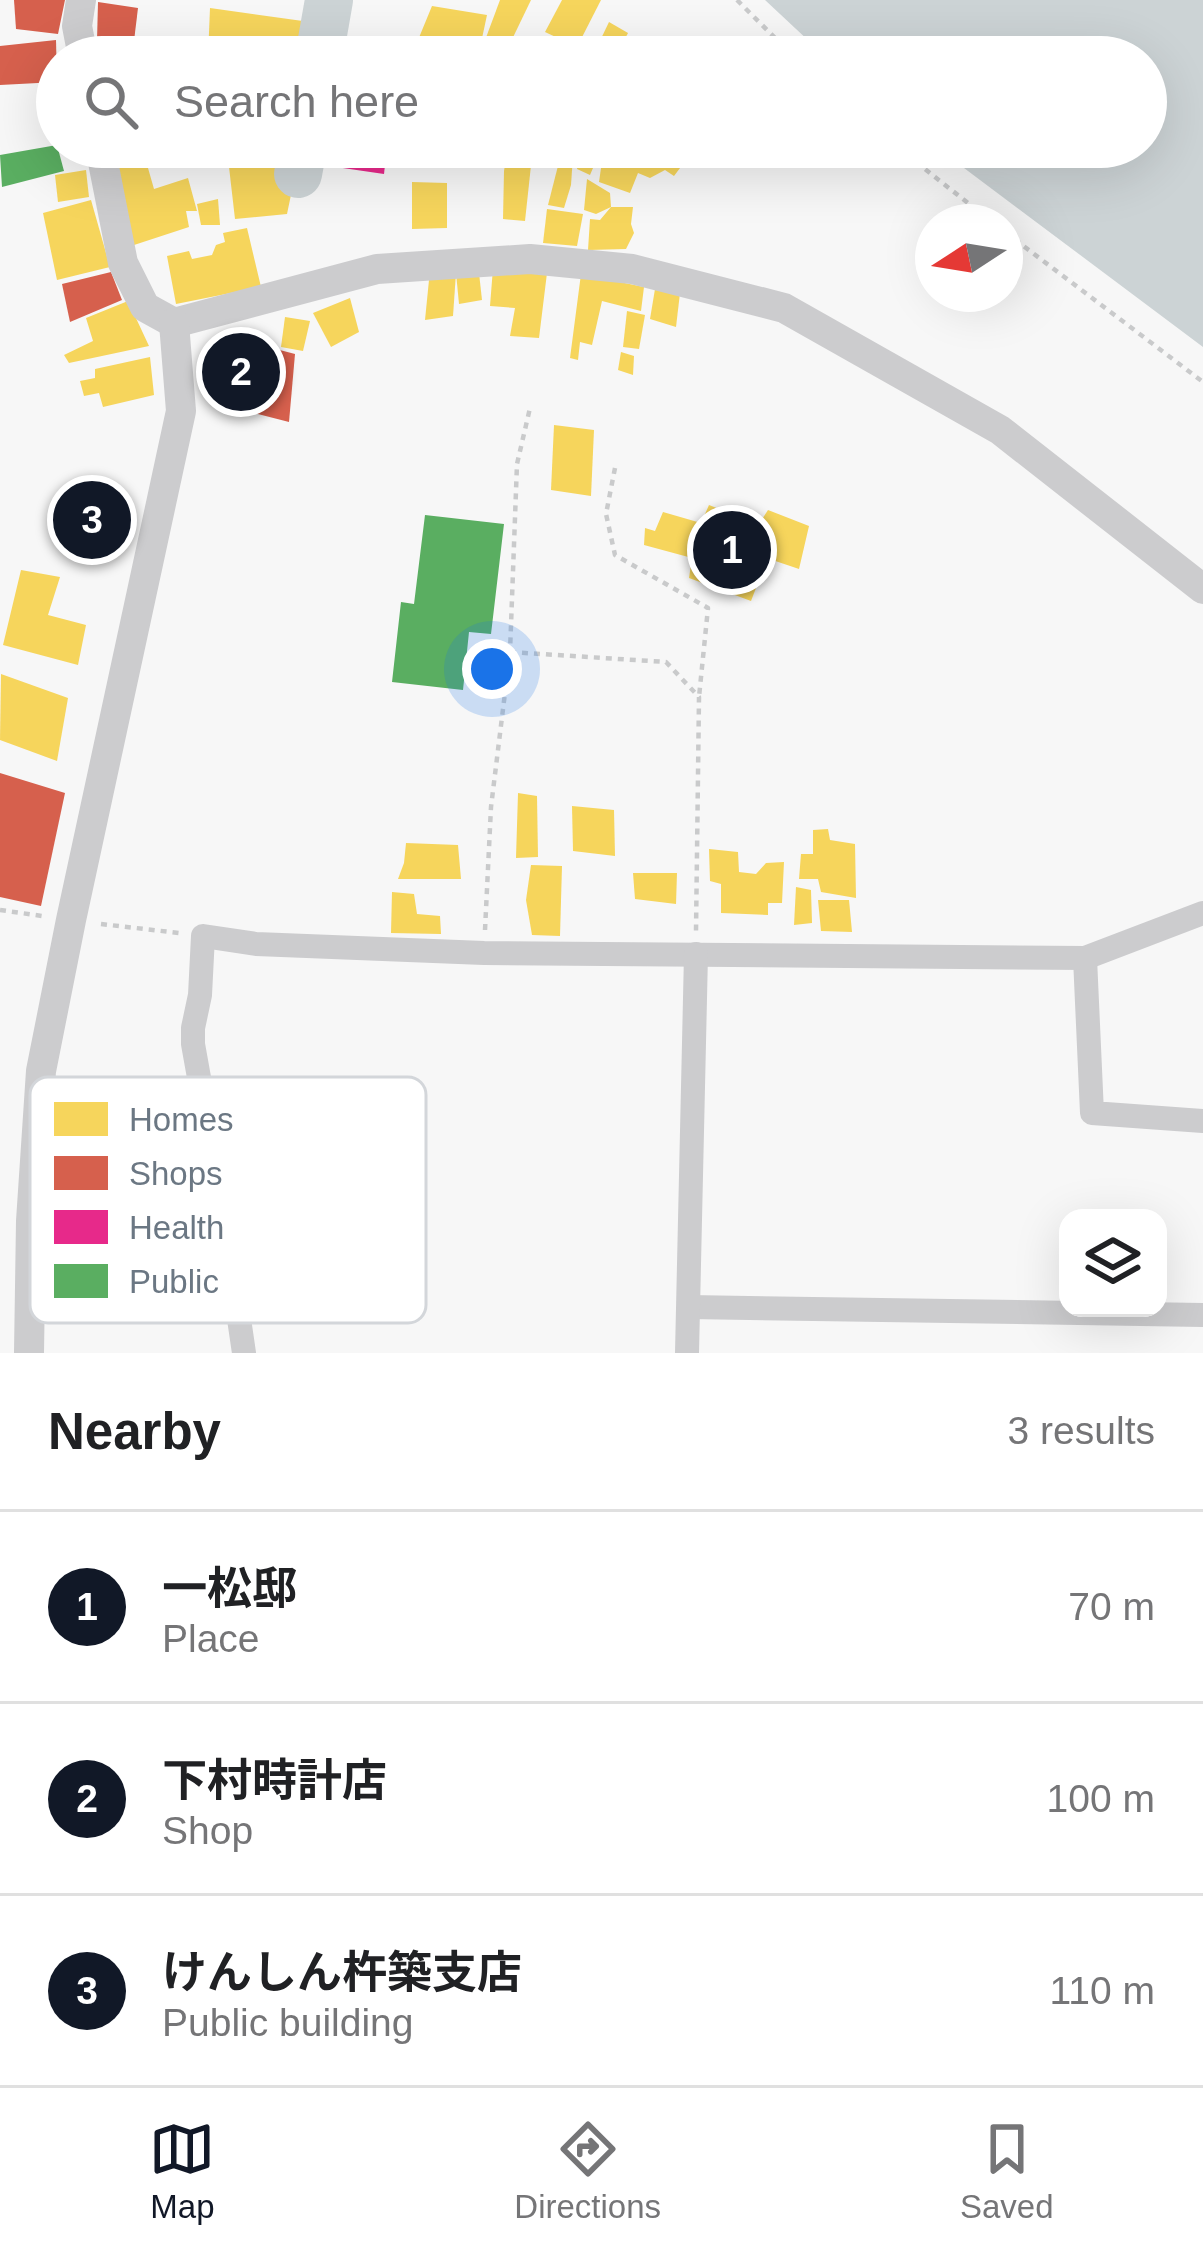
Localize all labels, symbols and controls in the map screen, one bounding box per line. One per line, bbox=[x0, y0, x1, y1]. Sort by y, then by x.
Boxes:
search box bbox=[36, 36, 1167, 168]
icon: search bbox=[78, 69, 144, 135]
text: Search here bbox=[174, 76, 419, 127]
north arrow bbox=[915, 204, 1023, 312]
pin: 2 bbox=[202, 327, 280, 417]
pin: 3 bbox=[53, 475, 131, 565]
pin: 1 bbox=[693, 505, 771, 595]
your location bbox=[462, 639, 522, 699]
legend bbox=[30, 1077, 426, 1323]
text: Homes bbox=[129, 1101, 234, 1138]
text: Shops bbox=[129, 1155, 223, 1192]
text: Health bbox=[129, 1209, 224, 1246]
map controls bbox=[1059, 1209, 1167, 1317]
button: layers bbox=[1059, 1209, 1167, 1317]
text: Public bbox=[129, 1263, 219, 1300]
text: Nearby bbox=[48, 1403, 221, 1460]
text: 3 results bbox=[1008, 1409, 1155, 1452]
text: 一松邸 bbox=[162, 1563, 297, 1614]
text: 1 bbox=[76, 1585, 98, 1628]
text: 70 m bbox=[1068, 1585, 1155, 1628]
text: Place bbox=[162, 1617, 260, 1660]
text: 下村時計店 bbox=[162, 1755, 387, 1806]
text: 2 bbox=[76, 1777, 98, 1820]
text: 100 m bbox=[1047, 1777, 1155, 1820]
text: Shop bbox=[162, 1809, 253, 1852]
text: けんしん杵築支店 bbox=[162, 1947, 522, 1998]
text: 3 bbox=[76, 1969, 98, 2012]
text: 110 m bbox=[1050, 1969, 1155, 2012]
text: Public building bbox=[162, 2001, 414, 2044]
tab: Map bbox=[149, 2116, 215, 2226]
tab: Directions bbox=[514, 2116, 661, 2226]
tab: Saved bbox=[960, 2116, 1054, 2226]

